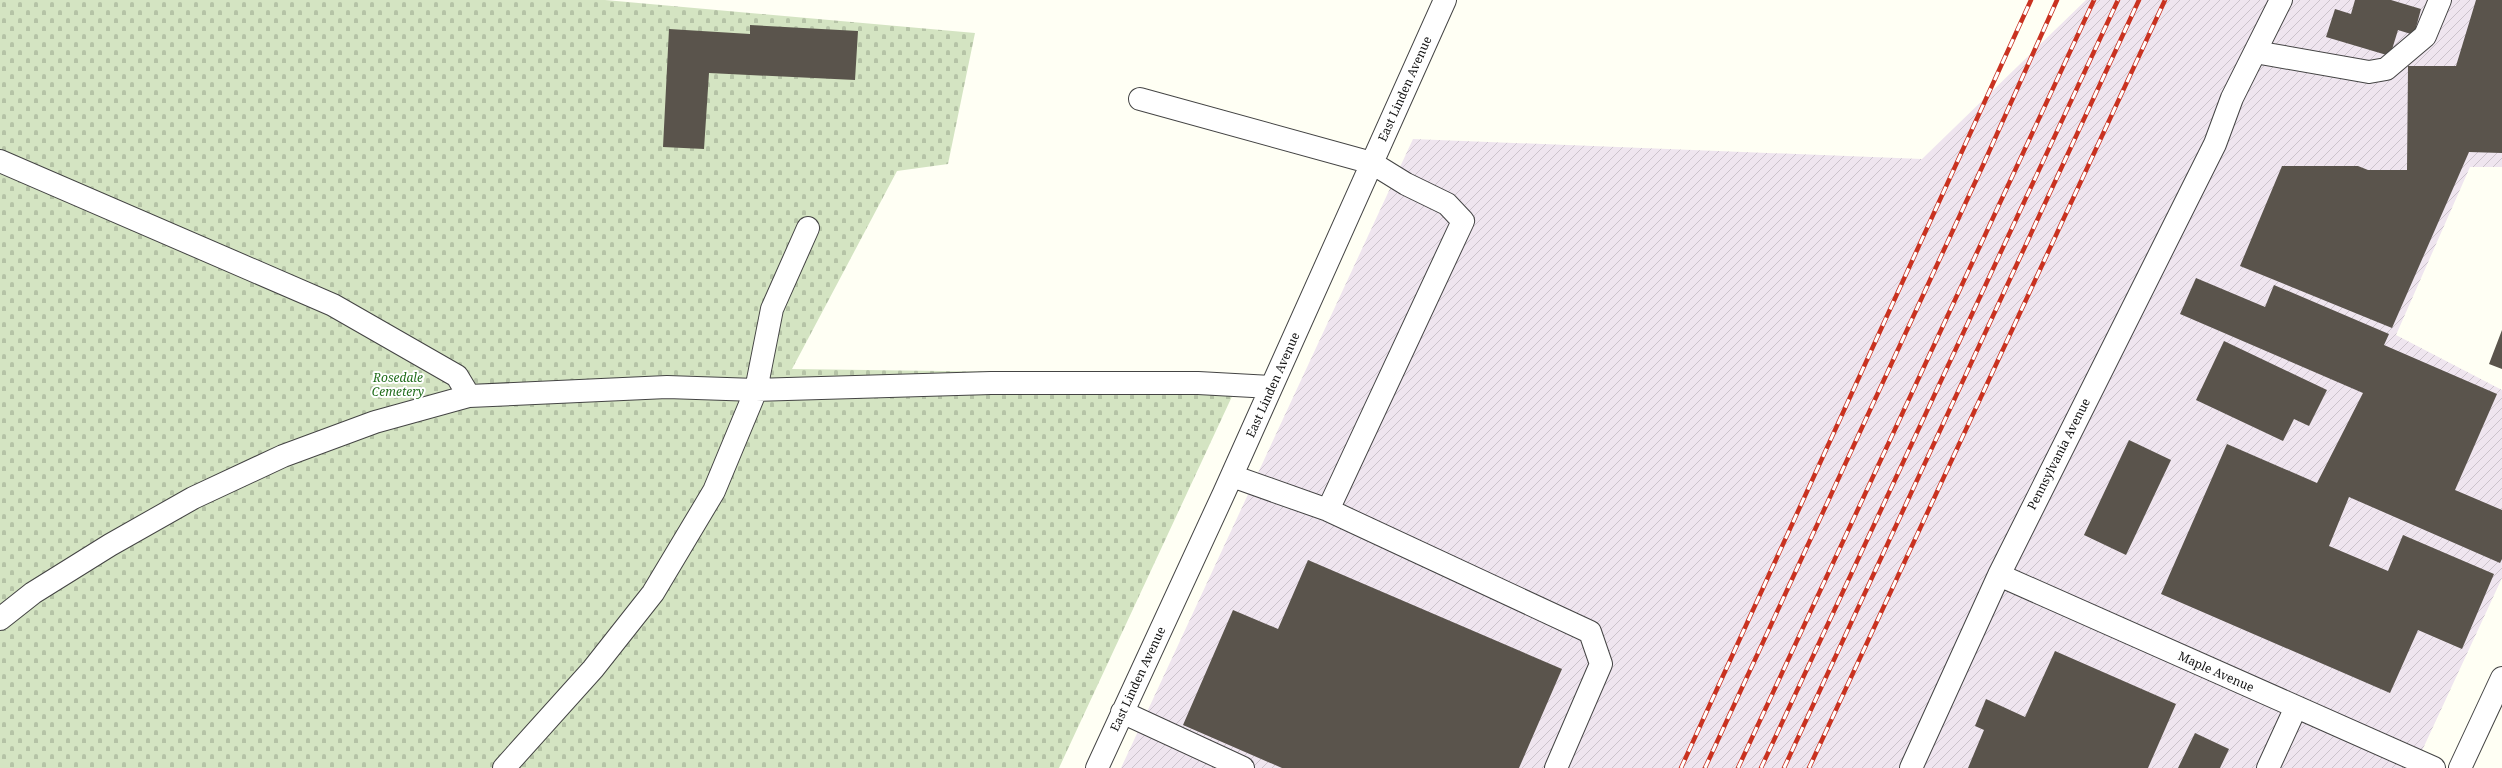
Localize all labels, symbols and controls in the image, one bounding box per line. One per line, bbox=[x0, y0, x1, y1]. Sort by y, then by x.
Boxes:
street label: East Linden Avenue bbox=[1374, 33, 1435, 144]
street label: East Linden Avenue bbox=[1242, 329, 1303, 440]
park label: Rosedale Cemetery bbox=[372, 369, 424, 400]
street label: Pennsylvania Avenue bbox=[2023, 395, 2094, 512]
street label: East Linden Avenue bbox=[1106, 624, 1169, 734]
street label: Maple Avenue bbox=[2176, 647, 2257, 696]

